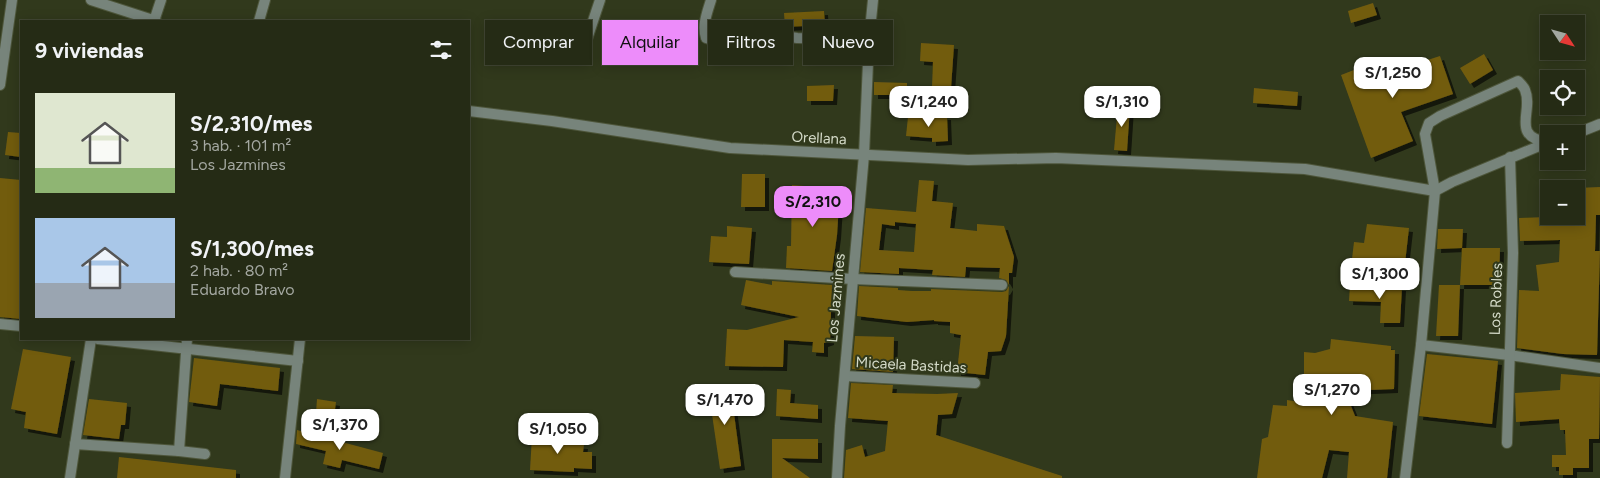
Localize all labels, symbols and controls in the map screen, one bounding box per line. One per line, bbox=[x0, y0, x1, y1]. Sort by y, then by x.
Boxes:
north arrow bbox=[1540, 15, 1585, 60]
map controls bbox=[1540, 15, 1585, 225]
chip: Comprar bbox=[485, 20, 592, 65]
chip: Alquilar bbox=[602, 20, 698, 65]
chip: Filtros bbox=[708, 20, 793, 65]
chip: Nuevo bbox=[803, 20, 893, 65]
icon: filters bbox=[427, 36, 455, 64]
text: 9 viviendas bbox=[35, 38, 144, 63]
pin: S/1,250 bbox=[1347, 56, 1439, 99]
text: S/1,250 bbox=[1365, 63, 1421, 82]
button: locate bbox=[1540, 70, 1585, 115]
pin: S/1,240 bbox=[883, 86, 975, 128]
pin: S/1,310 bbox=[1076, 86, 1168, 128]
text: S/1,240 bbox=[900, 92, 958, 111]
text: S/1,310 bbox=[1095, 92, 1149, 111]
text: S/2,310/mes bbox=[190, 111, 312, 136]
icon: home bbox=[75, 113, 135, 173]
button: + bbox=[1540, 125, 1585, 170]
street label: Orellana bbox=[791, 128, 847, 148]
text: 3 hab. · 101 m² bbox=[190, 136, 291, 155]
text: Los Jazmines bbox=[190, 155, 286, 174]
button: − bbox=[1540, 180, 1585, 225]
pin: S/2,310 bbox=[767, 186, 859, 228]
text: S/2,310 bbox=[785, 192, 841, 211]
text: S/1,300/mes bbox=[190, 236, 314, 261]
icon: home bbox=[75, 238, 135, 298]
street label: Los Jazmines bbox=[823, 253, 849, 343]
pin: S/1,300 bbox=[1334, 258, 1426, 300]
text: 2 hab. · 80 m² bbox=[190, 261, 288, 280]
street label: Los Robles bbox=[1486, 262, 1506, 336]
text: S/1,300 bbox=[1351, 264, 1409, 283]
text: Eduardo Bravo bbox=[190, 280, 295, 299]
street label: Micaela Bastidas bbox=[855, 353, 967, 377]
pin: S/1,270 bbox=[1286, 374, 1378, 416]
text: S/1,270 bbox=[1304, 380, 1360, 399]
pin: S/1,470 bbox=[679, 384, 771, 426]
text: S/1,470 bbox=[697, 390, 753, 409]
pin: S/1,370 bbox=[294, 408, 386, 451]
pin: S/1,050 bbox=[512, 412, 604, 455]
text: S/1,370 bbox=[312, 415, 368, 434]
text: S/1,050 bbox=[529, 419, 587, 438]

